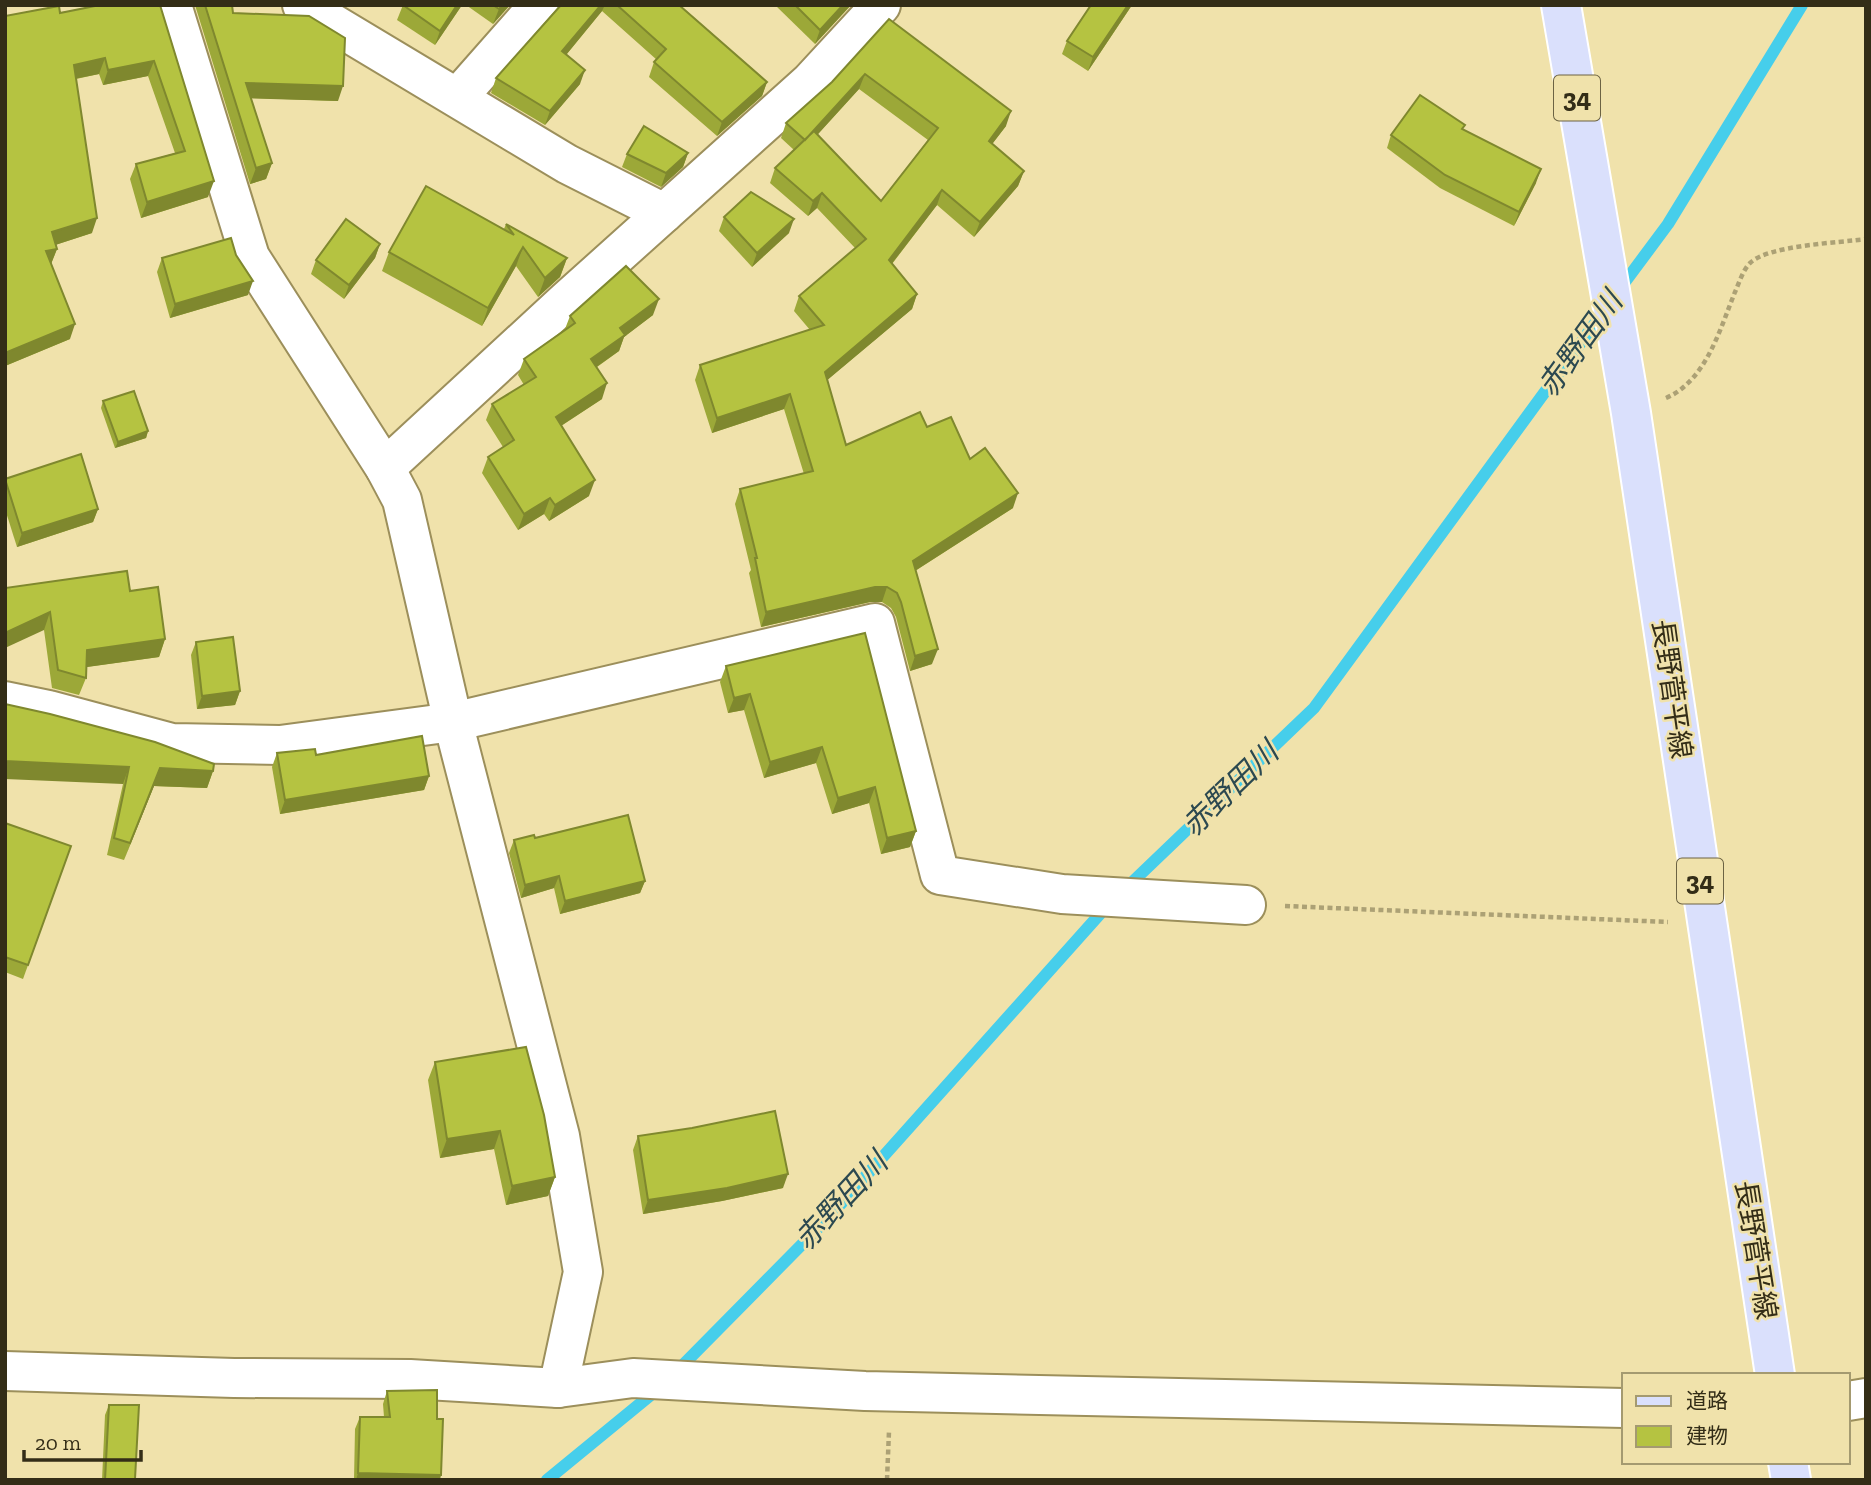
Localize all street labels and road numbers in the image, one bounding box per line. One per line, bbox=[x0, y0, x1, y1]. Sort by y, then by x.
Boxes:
road number: 34 bbox=[1554, 76, 1600, 120]
street label: 長野菅平線 bbox=[1646, 617, 1698, 761]
road number: 34 bbox=[1677, 859, 1723, 904]
street label: 長野菅平線 bbox=[1729, 1178, 1783, 1322]

